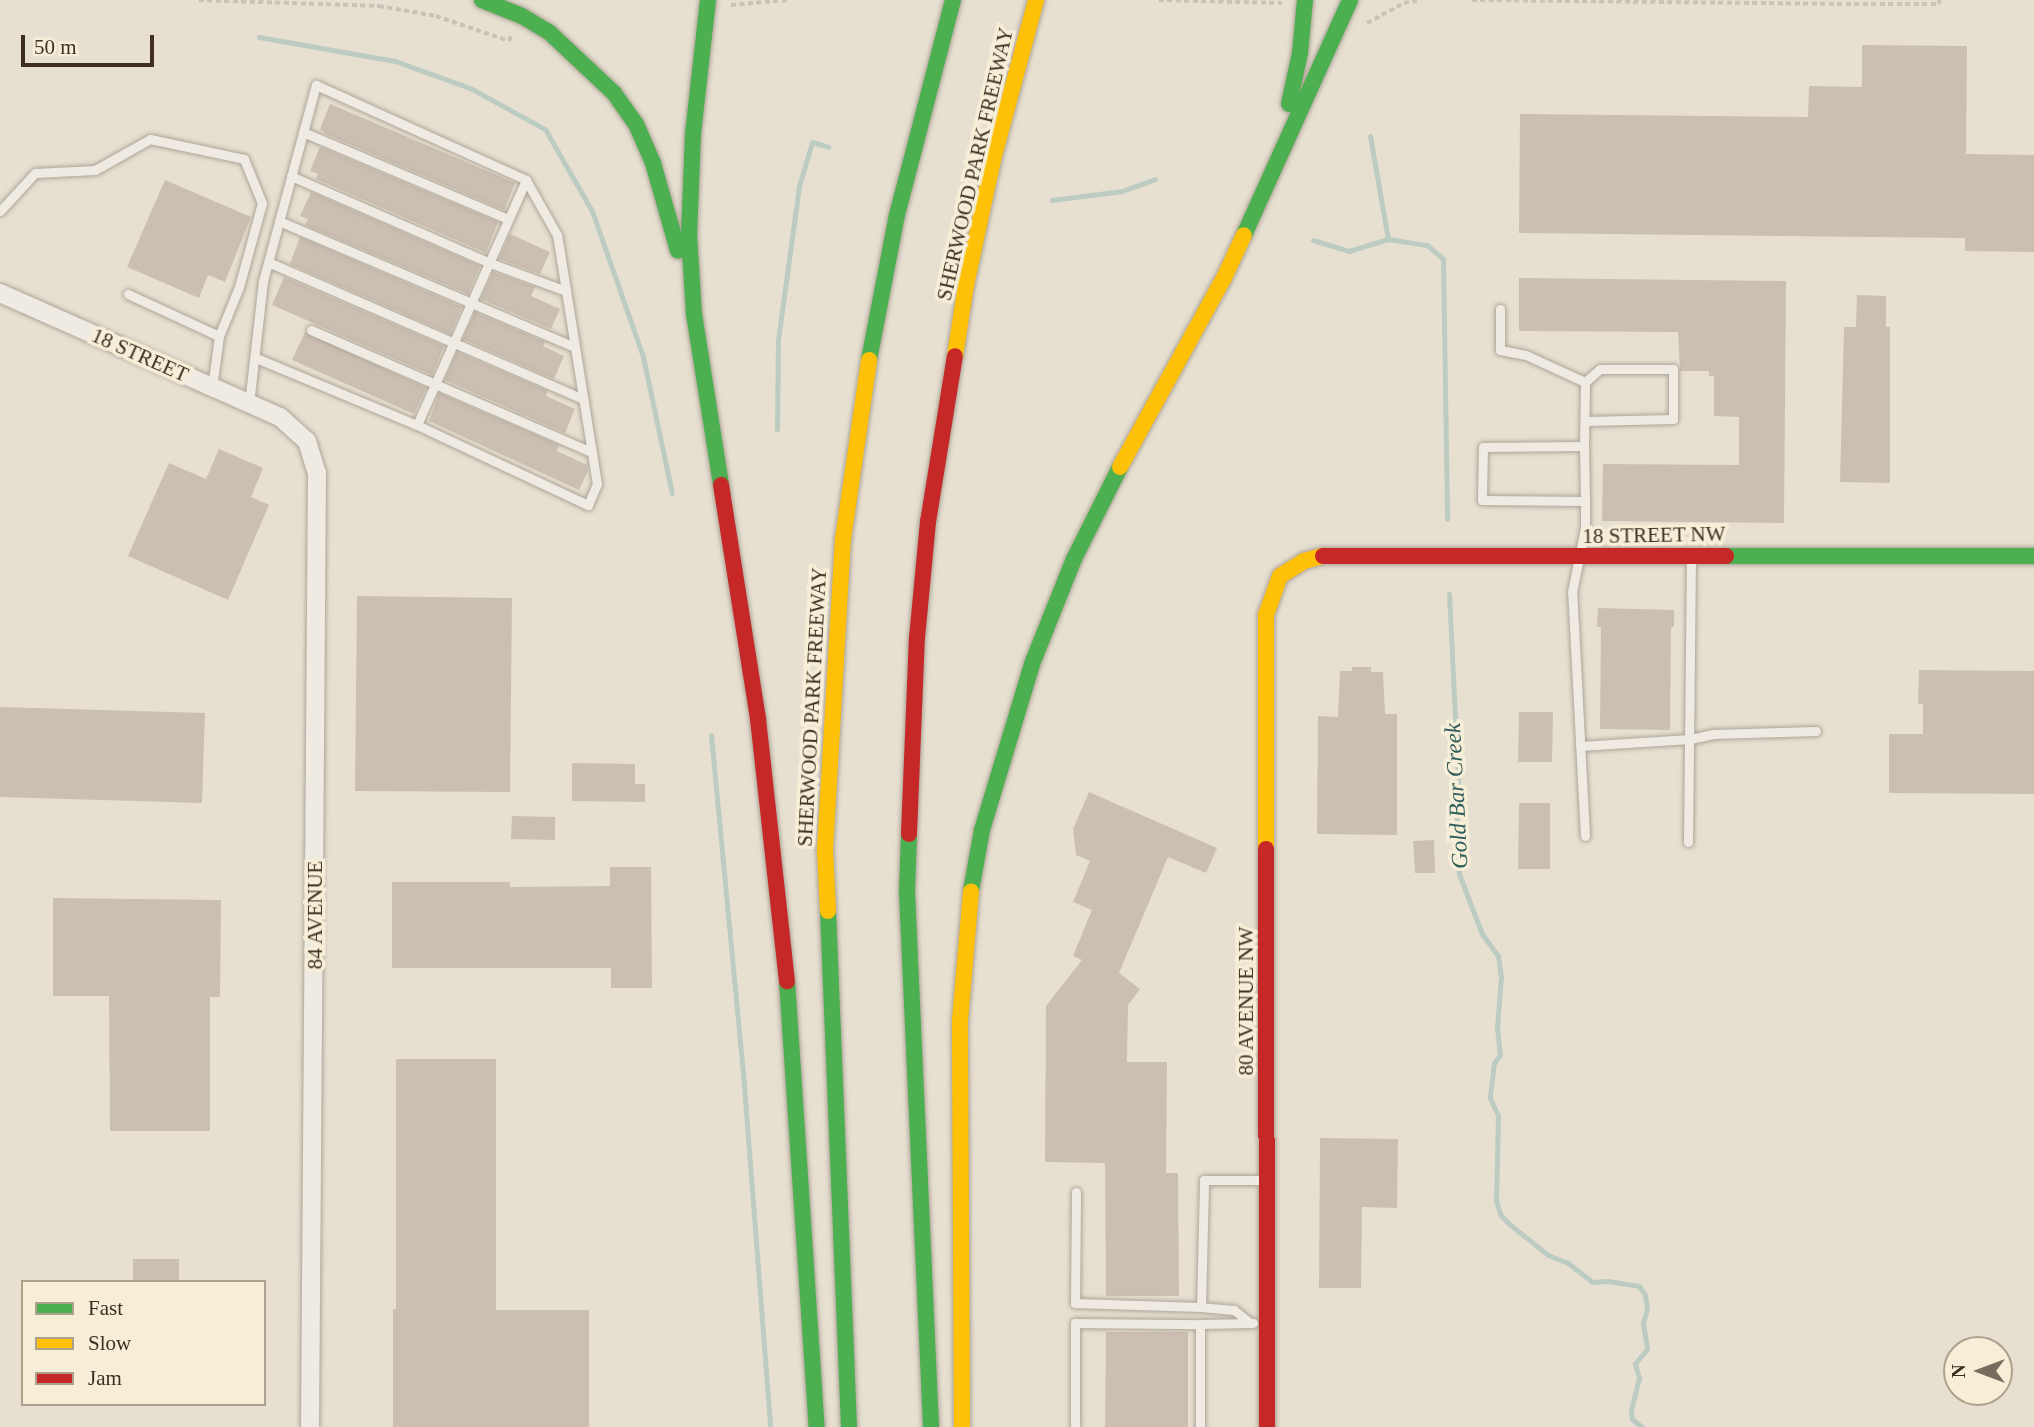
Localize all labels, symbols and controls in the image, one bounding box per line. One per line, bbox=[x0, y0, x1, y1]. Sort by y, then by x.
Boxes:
scale bar bbox=[24, 21, 158, 65]
street label: SHERWOOD PARK FREEWAY bbox=[931, 25, 1019, 303]
text: 50 m bbox=[34, 35, 77, 59]
street label: 18 STREET bbox=[88, 322, 192, 388]
street label: 18 STREET NW bbox=[1582, 521, 1726, 549]
street label: SHERWOOD PARK FREEWAY bbox=[792, 567, 832, 847]
water label: Gold Bar Creek bbox=[1439, 722, 1475, 870]
street label: 84 AVENUE bbox=[302, 860, 328, 970]
street label: 80 AVENUE NW bbox=[1233, 926, 1259, 1076]
legend bbox=[21, 1280, 266, 1406]
text: Fast bbox=[88, 1296, 123, 1320]
text: Slow bbox=[88, 1331, 131, 1355]
north arrow bbox=[1943, 1336, 2013, 1406]
text: N bbox=[1948, 1364, 1969, 1378]
text: Jam bbox=[88, 1366, 122, 1390]

